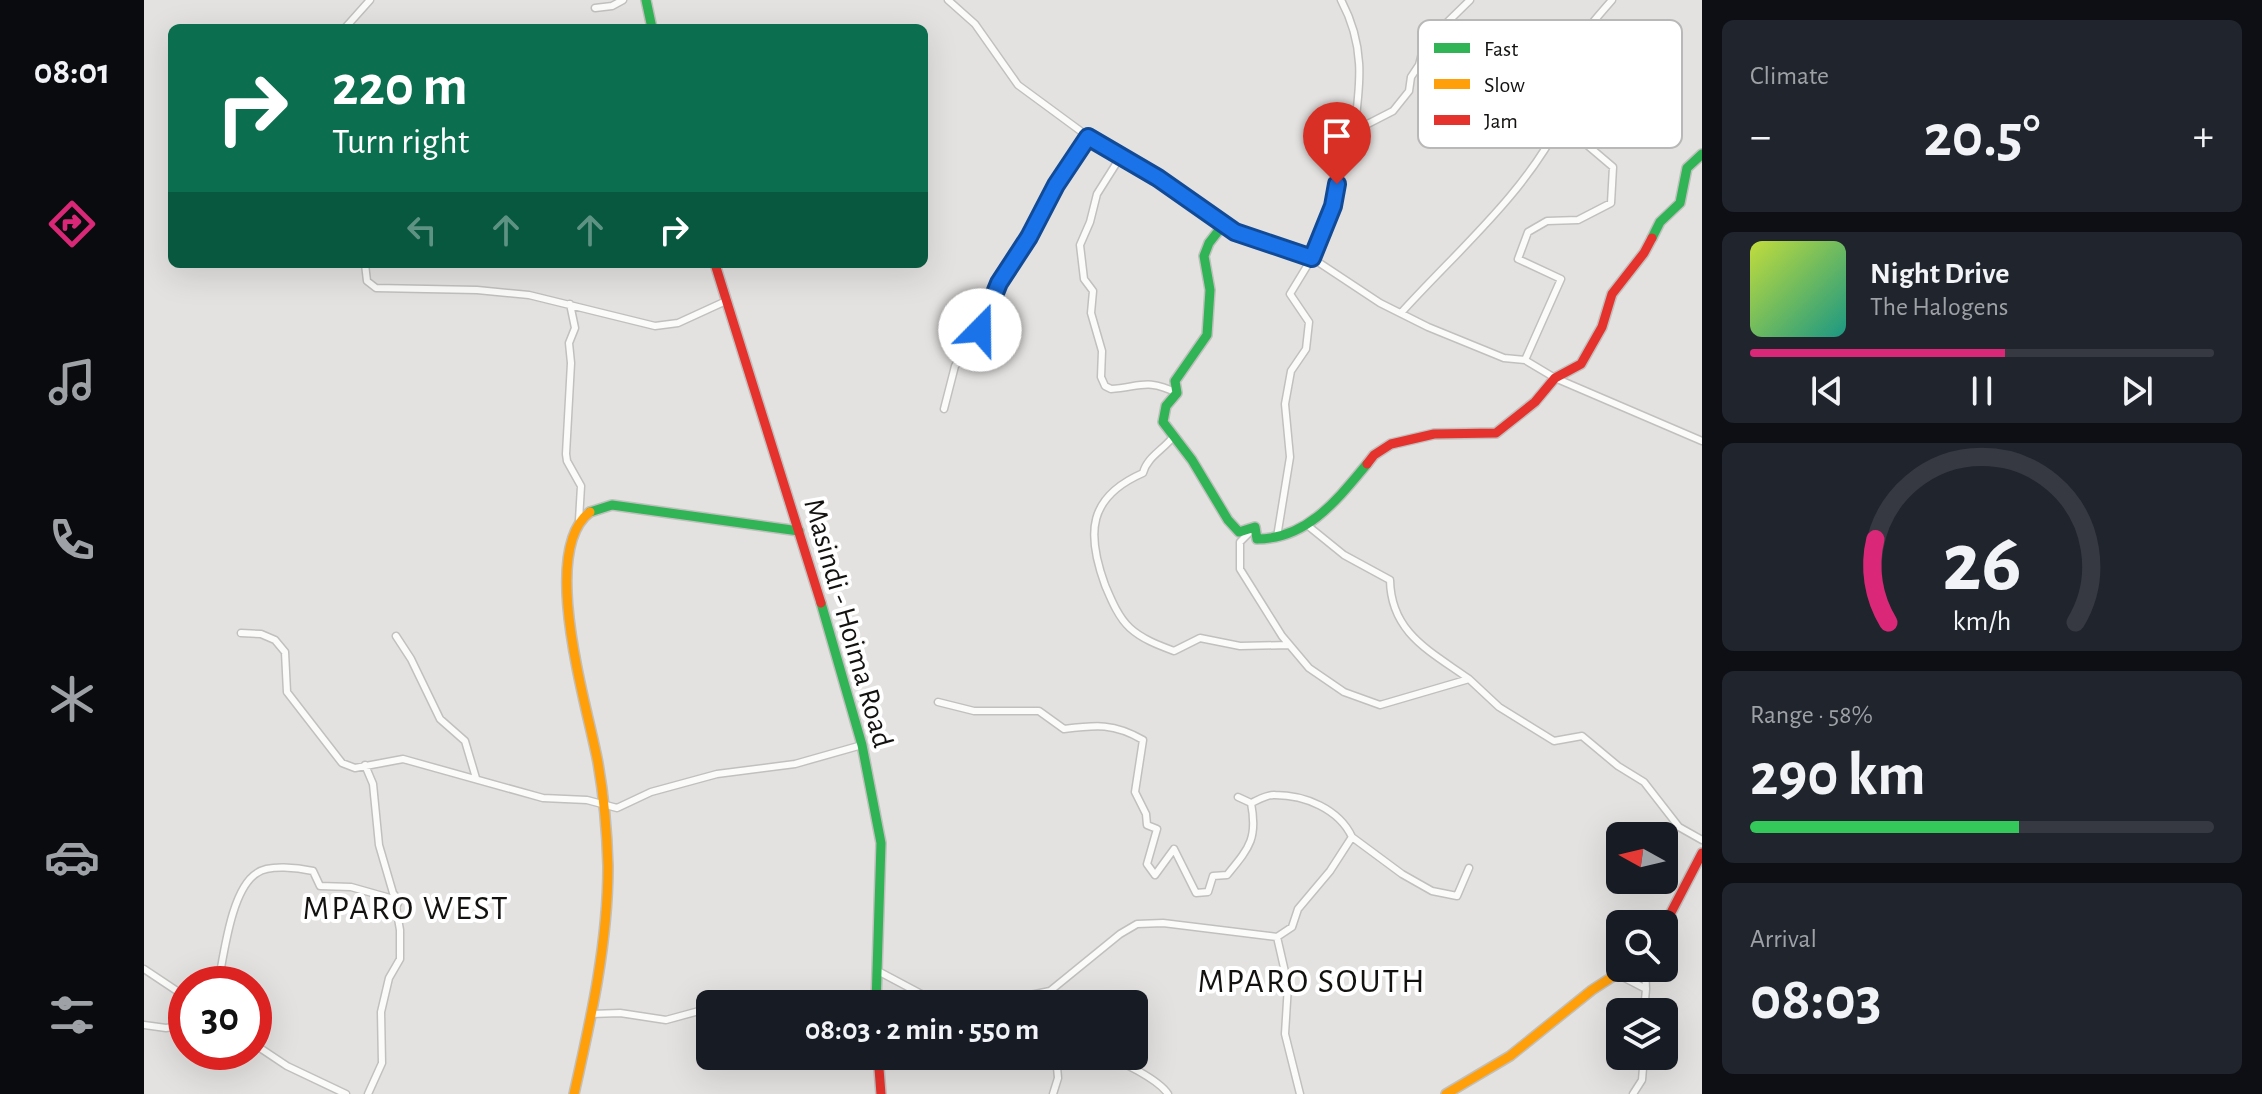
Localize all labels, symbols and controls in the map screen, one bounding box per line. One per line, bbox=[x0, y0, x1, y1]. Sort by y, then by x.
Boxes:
legend bbox=[1418, 20, 1682, 148]
text: Fast bbox=[1484, 38, 1518, 60]
text: 08:01 bbox=[34, 54, 110, 90]
icon: right bbox=[200, 56, 304, 160]
text: 220 m bbox=[332, 59, 468, 115]
text: Climate bbox=[1750, 63, 1829, 89]
text: Slow bbox=[1484, 74, 1525, 96]
pin bbox=[1303, 102, 1371, 184]
text: 20.5° bbox=[1924, 107, 2040, 167]
text: Jam bbox=[1484, 110, 1518, 132]
icon: arrive bbox=[1315, 114, 1359, 158]
text: − bbox=[1750, 115, 1771, 159]
text: + bbox=[2193, 115, 2214, 159]
text: Turn right bbox=[332, 124, 469, 160]
icon: directions bbox=[44, 196, 100, 252]
icon: left bbox=[400, 208, 444, 252]
icon: ahead bbox=[484, 208, 528, 252]
icon: ahead bbox=[568, 208, 612, 252]
icon: right bbox=[652, 208, 696, 252]
text: Night Drive bbox=[1870, 259, 2009, 289]
position arrow bbox=[938, 288, 1022, 372]
text: The Halogens bbox=[1870, 294, 2008, 320]
icon: music bbox=[44, 354, 100, 410]
icon: previous bbox=[1805, 369, 1849, 413]
icon: pause bbox=[1960, 369, 2004, 413]
icon: next bbox=[2115, 369, 2159, 413]
street label: Masindi - Hoima Road bbox=[798, 495, 898, 751]
icon: phone bbox=[44, 512, 100, 568]
text: 26 bbox=[1942, 522, 2022, 606]
text: km/h bbox=[1953, 607, 2011, 636]
icon: climate bbox=[44, 671, 100, 727]
text: Range · 58% bbox=[1750, 702, 1873, 728]
text: 290 km bbox=[1750, 746, 1926, 806]
north arrow bbox=[1606, 822, 1678, 894]
map controls bbox=[1606, 822, 1678, 1070]
icon: car bbox=[44, 829, 100, 885]
district label: MPARO WEST bbox=[302, 892, 510, 926]
button: search bbox=[1606, 910, 1678, 982]
text: Arrival bbox=[1750, 926, 1817, 952]
district label: MPARO SOUTH bbox=[1197, 965, 1427, 999]
speed limit sign: 30 bbox=[168, 966, 272, 1070]
text: 08:03 bbox=[1750, 970, 1882, 1030]
icon: filters bbox=[44, 987, 100, 1043]
button: layers bbox=[1606, 998, 1678, 1070]
text: 08:03 · 2 min · 550 m bbox=[805, 1015, 1039, 1045]

